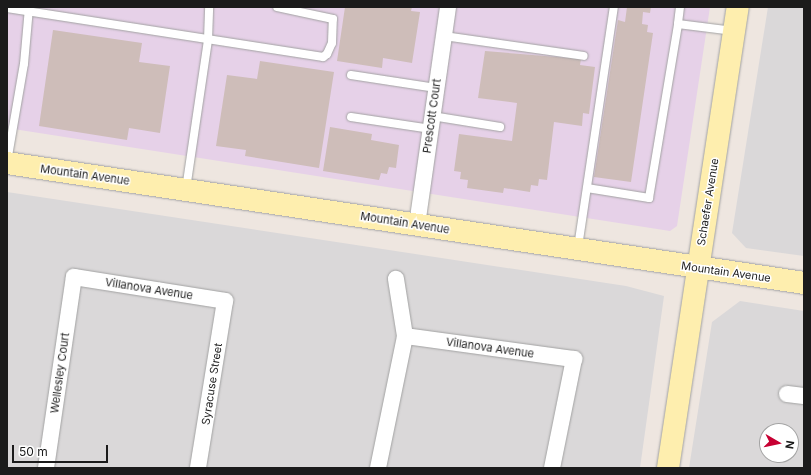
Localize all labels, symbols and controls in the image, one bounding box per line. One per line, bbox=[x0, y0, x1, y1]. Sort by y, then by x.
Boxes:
street label: Prescott Court bbox=[420, 78, 444, 154]
street label: Schaefer Avenue bbox=[695, 157, 721, 247]
street label: Mountain Avenue bbox=[39, 162, 131, 188]
street label: Mountain Avenue bbox=[359, 209, 451, 237]
street label: Mountain Avenue bbox=[680, 259, 772, 285]
street label: Villanova Avenue bbox=[104, 276, 194, 302]
street label: Wellesley Court bbox=[48, 332, 72, 414]
street label: Villanova Avenue bbox=[445, 335, 535, 361]
street label: Syracuse Street bbox=[199, 342, 225, 426]
north arrow bbox=[759, 423, 799, 463]
scale bar bbox=[14, 437, 110, 463]
text: N bbox=[782, 439, 797, 450]
text: 50 m bbox=[19, 444, 48, 459]

